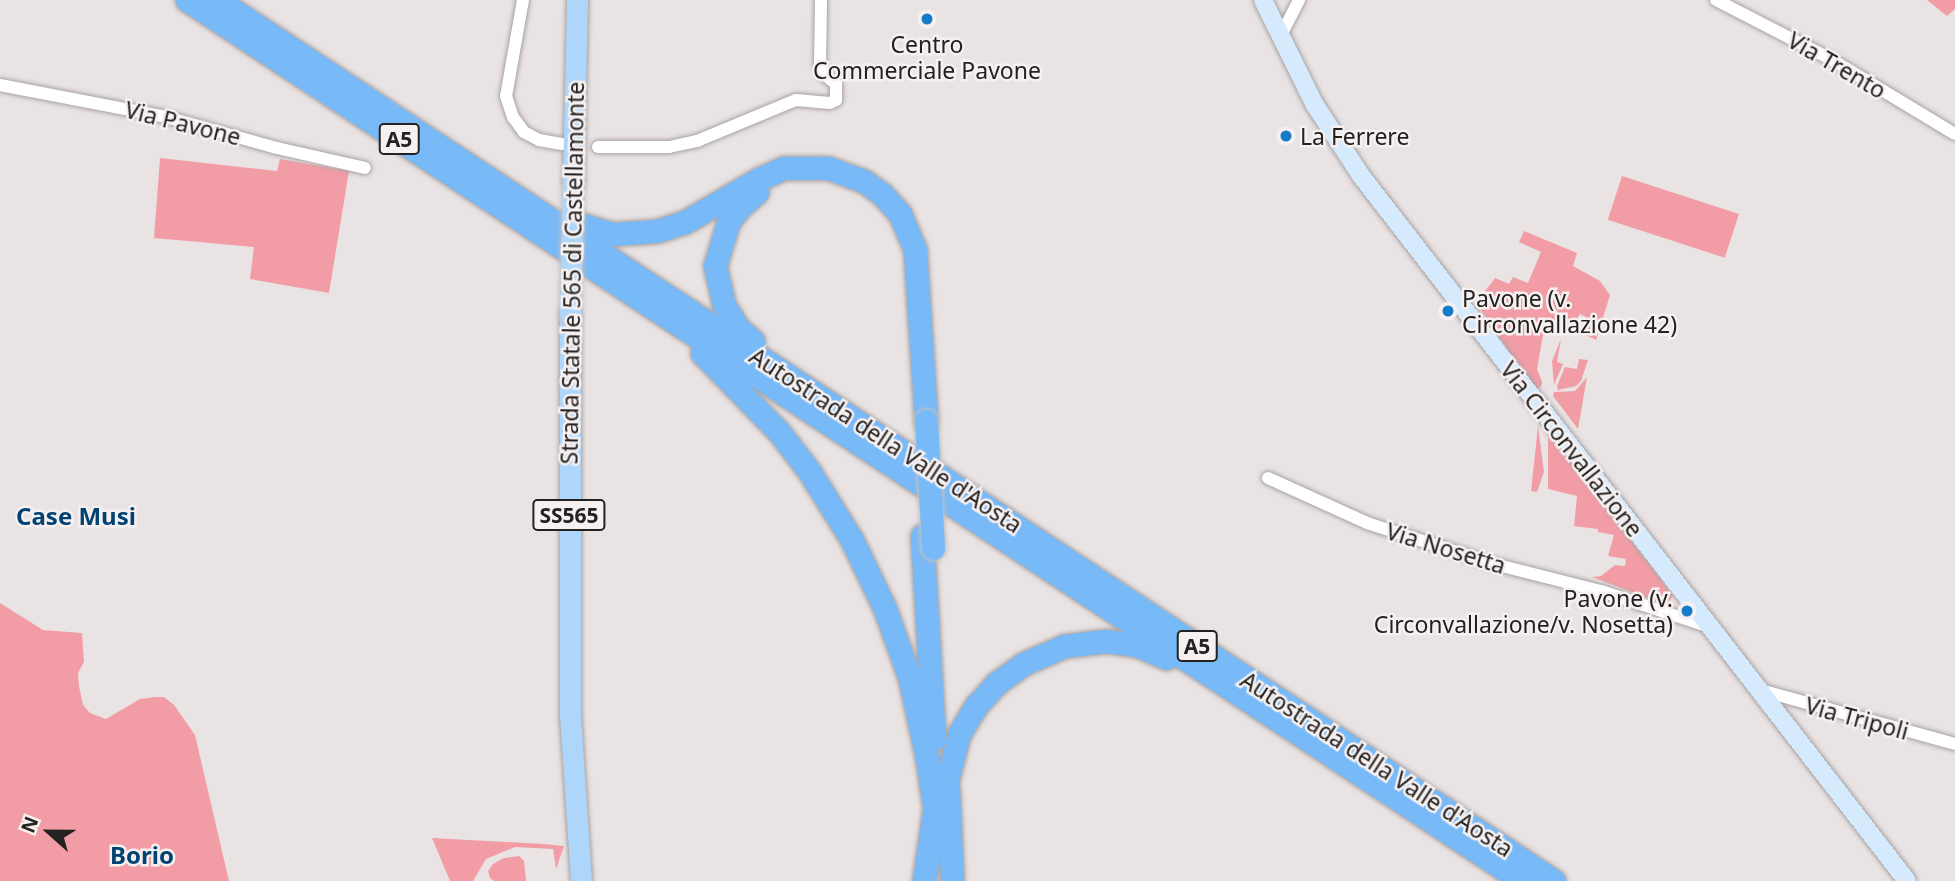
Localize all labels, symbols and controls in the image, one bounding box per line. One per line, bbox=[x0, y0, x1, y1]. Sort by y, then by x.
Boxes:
marker: Centro Commerciale Pavone bbox=[919, 11, 935, 27]
street label: Via Trento bbox=[1783, 26, 1891, 104]
place label: Centro Commerciale Pavone bbox=[813, 30, 1041, 84]
street label: Strada Statale 565 di Castellamonte bbox=[555, 81, 589, 465]
street label: Via Pavone bbox=[122, 95, 244, 151]
road number: A5 bbox=[378, 122, 420, 156]
place label: La Ferrere bbox=[1300, 122, 1409, 150]
marker: La Ferrere bbox=[1278, 128, 1294, 144]
place label: Pavone (v. Circonvallazione 42) bbox=[1462, 284, 1677, 338]
marker: Pavone (v. Circonvallazione 42) bbox=[1440, 303, 1456, 319]
street label: Autostrada della Valle d'Aosta bbox=[745, 342, 1027, 538]
street label: Via Circonvallazione bbox=[1495, 356, 1649, 542]
road number: SS565 bbox=[532, 498, 606, 532]
district label: Case Musi bbox=[16, 502, 136, 530]
street label: Via Nosetta bbox=[1383, 517, 1509, 579]
place label: Pavone (v. Circonvallazione/v. Nosetta) bbox=[1374, 584, 1673, 638]
marker: Pavone (v. Circonvallazione/v. Nosetta) bbox=[1679, 603, 1695, 619]
road number: A5 bbox=[1176, 628, 1218, 664]
street label: Autostrada della Valle d'Aosta bbox=[1236, 666, 1518, 862]
street label: Via Tripoli bbox=[1802, 691, 1912, 745]
north arrow bbox=[14, 797, 84, 867]
text: N bbox=[14, 813, 44, 836]
district label: Borio bbox=[110, 841, 174, 869]

